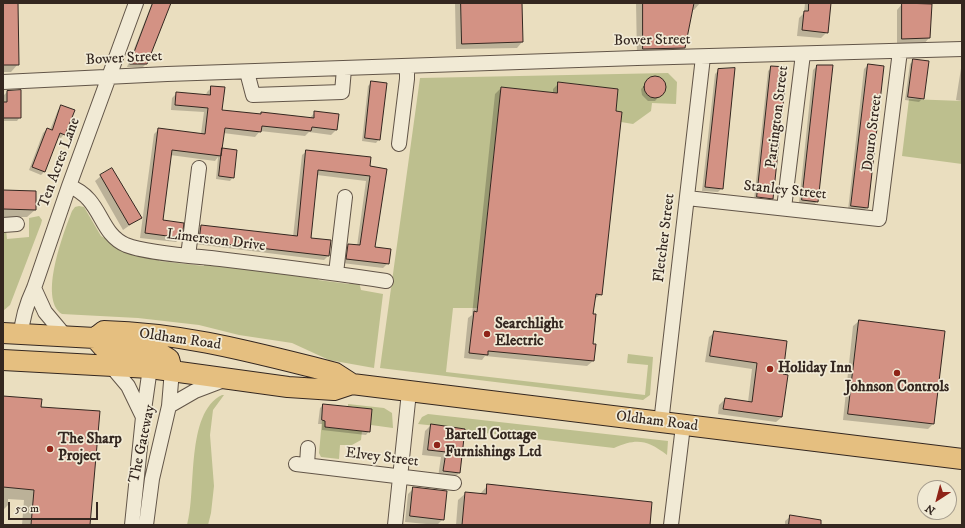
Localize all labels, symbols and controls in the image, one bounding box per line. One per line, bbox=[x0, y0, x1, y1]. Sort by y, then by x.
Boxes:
street label: Bower Street bbox=[613, 31, 691, 51]
street label: Bower Street bbox=[85, 48, 163, 70]
street label: Partington Street bbox=[763, 65, 793, 169]
street label: Douro Street bbox=[859, 94, 887, 172]
street label: Ten Acres Lane bbox=[35, 116, 85, 210]
street label: Stanley Street bbox=[743, 178, 827, 204]
street label: Fletcher Street bbox=[651, 193, 679, 283]
street label: Limerston Drive bbox=[166, 226, 266, 256]
place label: Searchlight Electric bbox=[495, 316, 564, 351]
street label: Oldham Road bbox=[138, 325, 222, 355]
marker: Searchlight Electric bbox=[482, 329, 492, 339]
place label: Holiday Inn bbox=[778, 360, 852, 378]
marker: Holiday Inn bbox=[765, 364, 775, 374]
marker: Johnson Controls bbox=[892, 368, 902, 378]
place label: Johnson Controls bbox=[845, 379, 949, 397]
street label: The Gateway bbox=[126, 403, 160, 485]
street label: Oldham Road bbox=[615, 408, 699, 436]
place label: Bartell Cottage Furnishings Ltd bbox=[445, 427, 542, 462]
place label: The Sharp Project bbox=[58, 431, 122, 466]
marker: Bartell Cottage Furnishings Ltd bbox=[432, 440, 442, 450]
marker: The Sharp Project bbox=[45, 444, 55, 454]
street label: Elvey Street bbox=[344, 445, 420, 471]
north arrow bbox=[917, 480, 957, 520]
scale bar bbox=[10, 494, 100, 520]
text: 50 m bbox=[15, 501, 39, 516]
text: N bbox=[923, 501, 938, 517]

